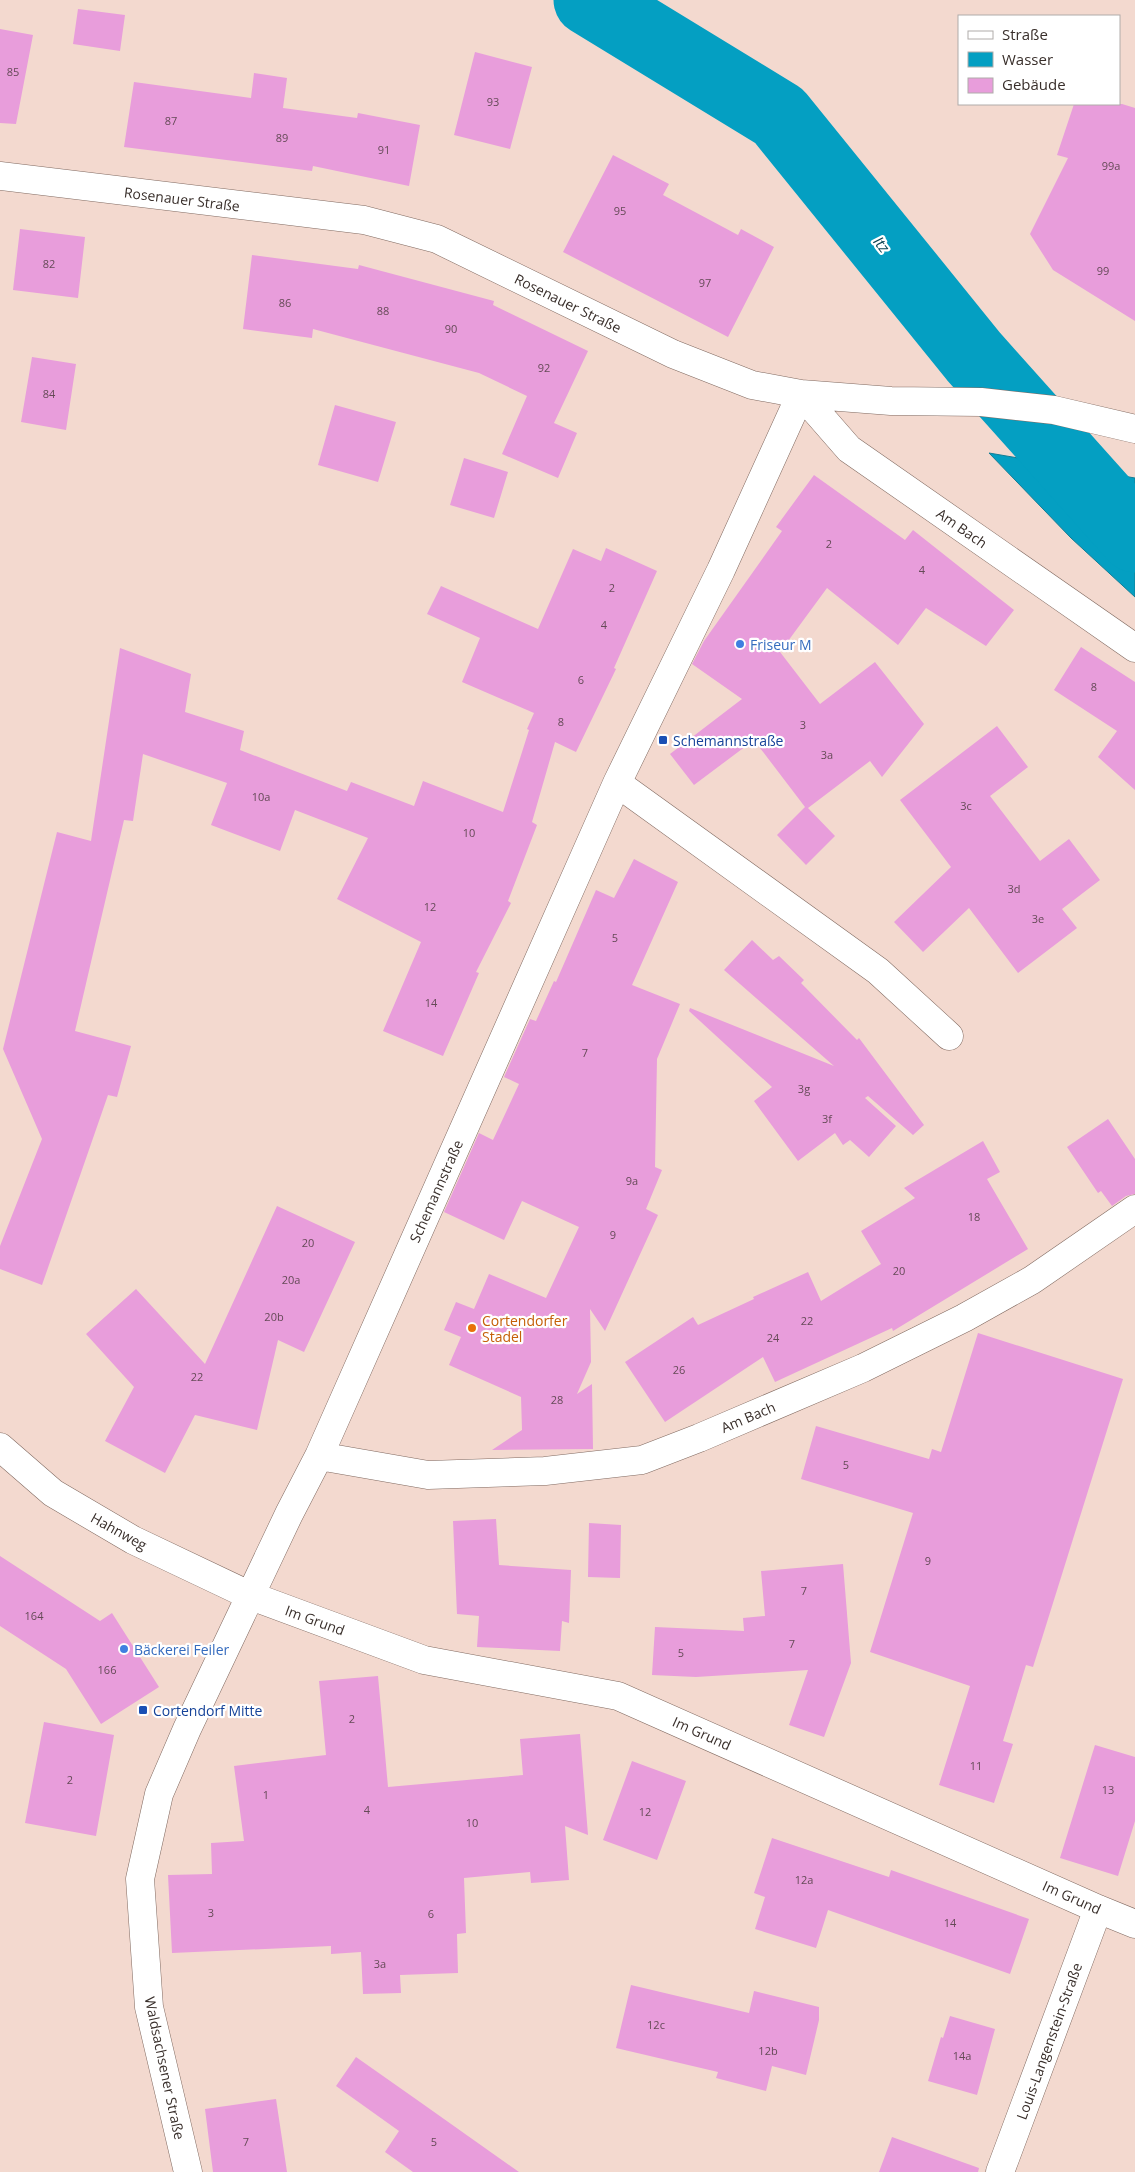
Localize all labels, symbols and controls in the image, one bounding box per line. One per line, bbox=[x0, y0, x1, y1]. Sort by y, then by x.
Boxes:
legend bbox=[958, 15, 1120, 105]
text: Straße bbox=[1002, 24, 1048, 44]
text: Wasser bbox=[1002, 49, 1053, 69]
house number: 85 bbox=[7, 64, 19, 79]
text: Gebäude bbox=[1002, 74, 1066, 94]
house number: 93 bbox=[487, 94, 499, 109]
house number: 87 bbox=[165, 113, 177, 128]
house number: 89 bbox=[276, 130, 288, 145]
house number: 91 bbox=[378, 142, 390, 157]
house number: 99a bbox=[1102, 158, 1120, 173]
street label: Rosenauer Straße bbox=[123, 182, 241, 216]
house number: 95 bbox=[614, 203, 626, 218]
water label: Itz bbox=[869, 232, 895, 257]
house number: 82 bbox=[43, 256, 55, 271]
house number: 99 bbox=[1097, 263, 1109, 278]
street label: Rosenauer Straße bbox=[511, 269, 625, 337]
house number: 97 bbox=[699, 275, 711, 290]
house number: 86 bbox=[279, 295, 291, 310]
house number: 88 bbox=[377, 303, 389, 318]
house number: 90 bbox=[445, 321, 457, 336]
house number: 92 bbox=[538, 360, 550, 375]
house number: 84 bbox=[43, 386, 56, 401]
street label: Am Bach bbox=[933, 504, 991, 552]
house number: 2 bbox=[826, 536, 832, 551]
house number: 4 bbox=[919, 562, 926, 577]
house number: 2 bbox=[609, 580, 615, 595]
house number: 4 bbox=[601, 617, 608, 632]
place label: Friseur M bbox=[750, 635, 812, 654]
marker: Friseur M bbox=[734, 638, 746, 650]
house number: 6 bbox=[578, 672, 584, 687]
house number: 8 bbox=[1091, 679, 1097, 694]
house number: 8 bbox=[558, 714, 564, 729]
house number: 3 bbox=[800, 717, 806, 732]
place label: Schemannstraße bbox=[673, 731, 784, 750]
marker: Schemannstraße bbox=[657, 734, 669, 746]
house number: 3a bbox=[821, 747, 833, 762]
house number: 10a bbox=[252, 789, 270, 804]
house number: 3c bbox=[960, 798, 972, 813]
house number: 10 bbox=[463, 825, 475, 840]
house number: 3d bbox=[1007, 881, 1021, 896]
house number: 12 bbox=[424, 899, 436, 914]
house number: 3e bbox=[1032, 911, 1044, 926]
house number: 5 bbox=[612, 930, 618, 945]
house number: 14 bbox=[425, 995, 438, 1010]
house number: 7 bbox=[582, 1045, 588, 1060]
house number: 3g bbox=[798, 1081, 810, 1096]
house number: 3f bbox=[822, 1111, 833, 1126]
street label: Schemannstraße bbox=[405, 1137, 467, 1245]
house number: 9a bbox=[626, 1173, 638, 1188]
house number: 18 bbox=[968, 1209, 980, 1224]
house number: 9 bbox=[610, 1227, 616, 1242]
house number: 20 bbox=[302, 1235, 314, 1250]
house number: 20 bbox=[893, 1263, 905, 1278]
house number: 20a bbox=[282, 1272, 300, 1287]
house number: 20b bbox=[264, 1309, 284, 1324]
place label: Cortendorfer Stadel bbox=[482, 1311, 568, 1346]
house number: 22 bbox=[801, 1313, 813, 1328]
marker: Cortendorfer Stadel bbox=[466, 1322, 478, 1334]
house number: 24 bbox=[767, 1330, 780, 1345]
house number: 26 bbox=[673, 1362, 685, 1377]
house number: 22 bbox=[191, 1369, 203, 1384]
house number: 28 bbox=[551, 1392, 563, 1407]
street label: Am Bach bbox=[718, 1397, 778, 1437]
house number: 5 bbox=[843, 1457, 849, 1472]
street label: Hahnweg bbox=[87, 1508, 151, 1554]
house number: 9 bbox=[925, 1553, 931, 1568]
house number: 7 bbox=[801, 1583, 807, 1598]
street label: Im Grund bbox=[283, 1600, 347, 1640]
house number: 164 bbox=[25, 1608, 44, 1623]
house number: 7 bbox=[789, 1636, 795, 1651]
place label: Bäckerei Feiler bbox=[134, 1640, 230, 1659]
marker: Bäckerei Feiler bbox=[118, 1643, 130, 1655]
house number: 5 bbox=[678, 1645, 684, 1660]
house number: 166 bbox=[98, 1662, 116, 1677]
place label: Cortendorf Mitte bbox=[153, 1701, 263, 1720]
marker: Cortendorf Mitte bbox=[137, 1704, 149, 1716]
house number: 2 bbox=[349, 1711, 355, 1726]
street label: Im Grund bbox=[670, 1712, 734, 1754]
house number: 11 bbox=[970, 1758, 982, 1773]
house number: 2 bbox=[67, 1772, 73, 1787]
house number: 13 bbox=[1102, 1782, 1114, 1797]
house number: 1 bbox=[263, 1787, 269, 1802]
house number: 4 bbox=[364, 1802, 371, 1817]
house number: 12 bbox=[639, 1804, 651, 1819]
house number: 10 bbox=[466, 1815, 478, 1830]
house number: 12a bbox=[795, 1872, 813, 1887]
street label: Im Grund bbox=[1040, 1876, 1104, 1918]
house number: 3 bbox=[208, 1905, 214, 1920]
house number: 6 bbox=[428, 1906, 434, 1921]
house number: 14 bbox=[944, 1915, 957, 1930]
house number: 3a bbox=[374, 1956, 386, 1971]
street label: Louis-Langenstein-Straße bbox=[1012, 1960, 1086, 2122]
street label: Waldsachsener Straße bbox=[141, 1995, 189, 2141]
house number: 12c bbox=[647, 2017, 665, 2032]
house number: 12b bbox=[758, 2043, 778, 2058]
house number: 14a bbox=[953, 2048, 971, 2063]
house number: 7 bbox=[243, 2134, 249, 2149]
house number: 5 bbox=[431, 2134, 437, 2149]

